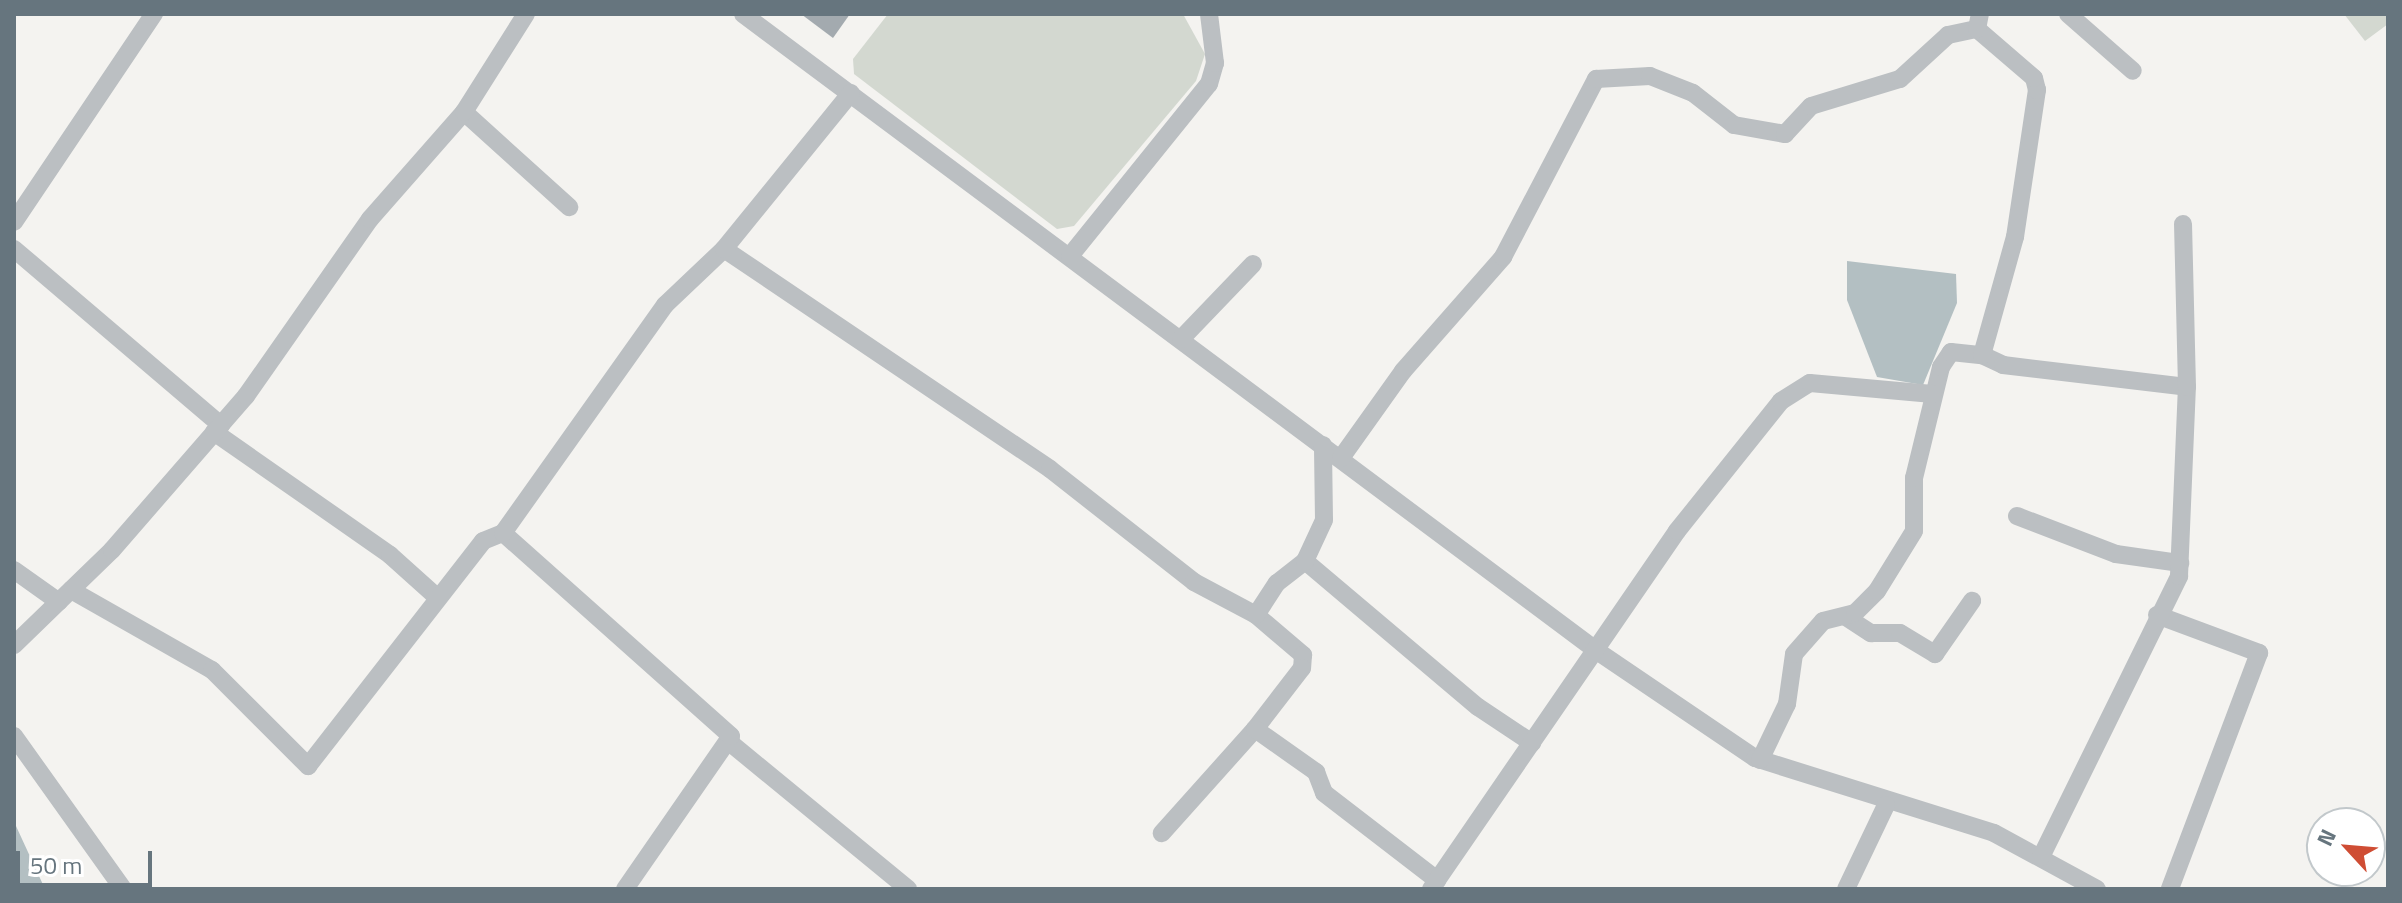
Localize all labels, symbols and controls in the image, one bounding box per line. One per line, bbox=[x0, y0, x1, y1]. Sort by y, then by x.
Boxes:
north arrow bbox=[2306, 807, 2386, 887]
text: N bbox=[2308, 823, 2345, 852]
scale bar bbox=[20, 835, 156, 885]
text: 50 m bbox=[30, 847, 82, 883]

